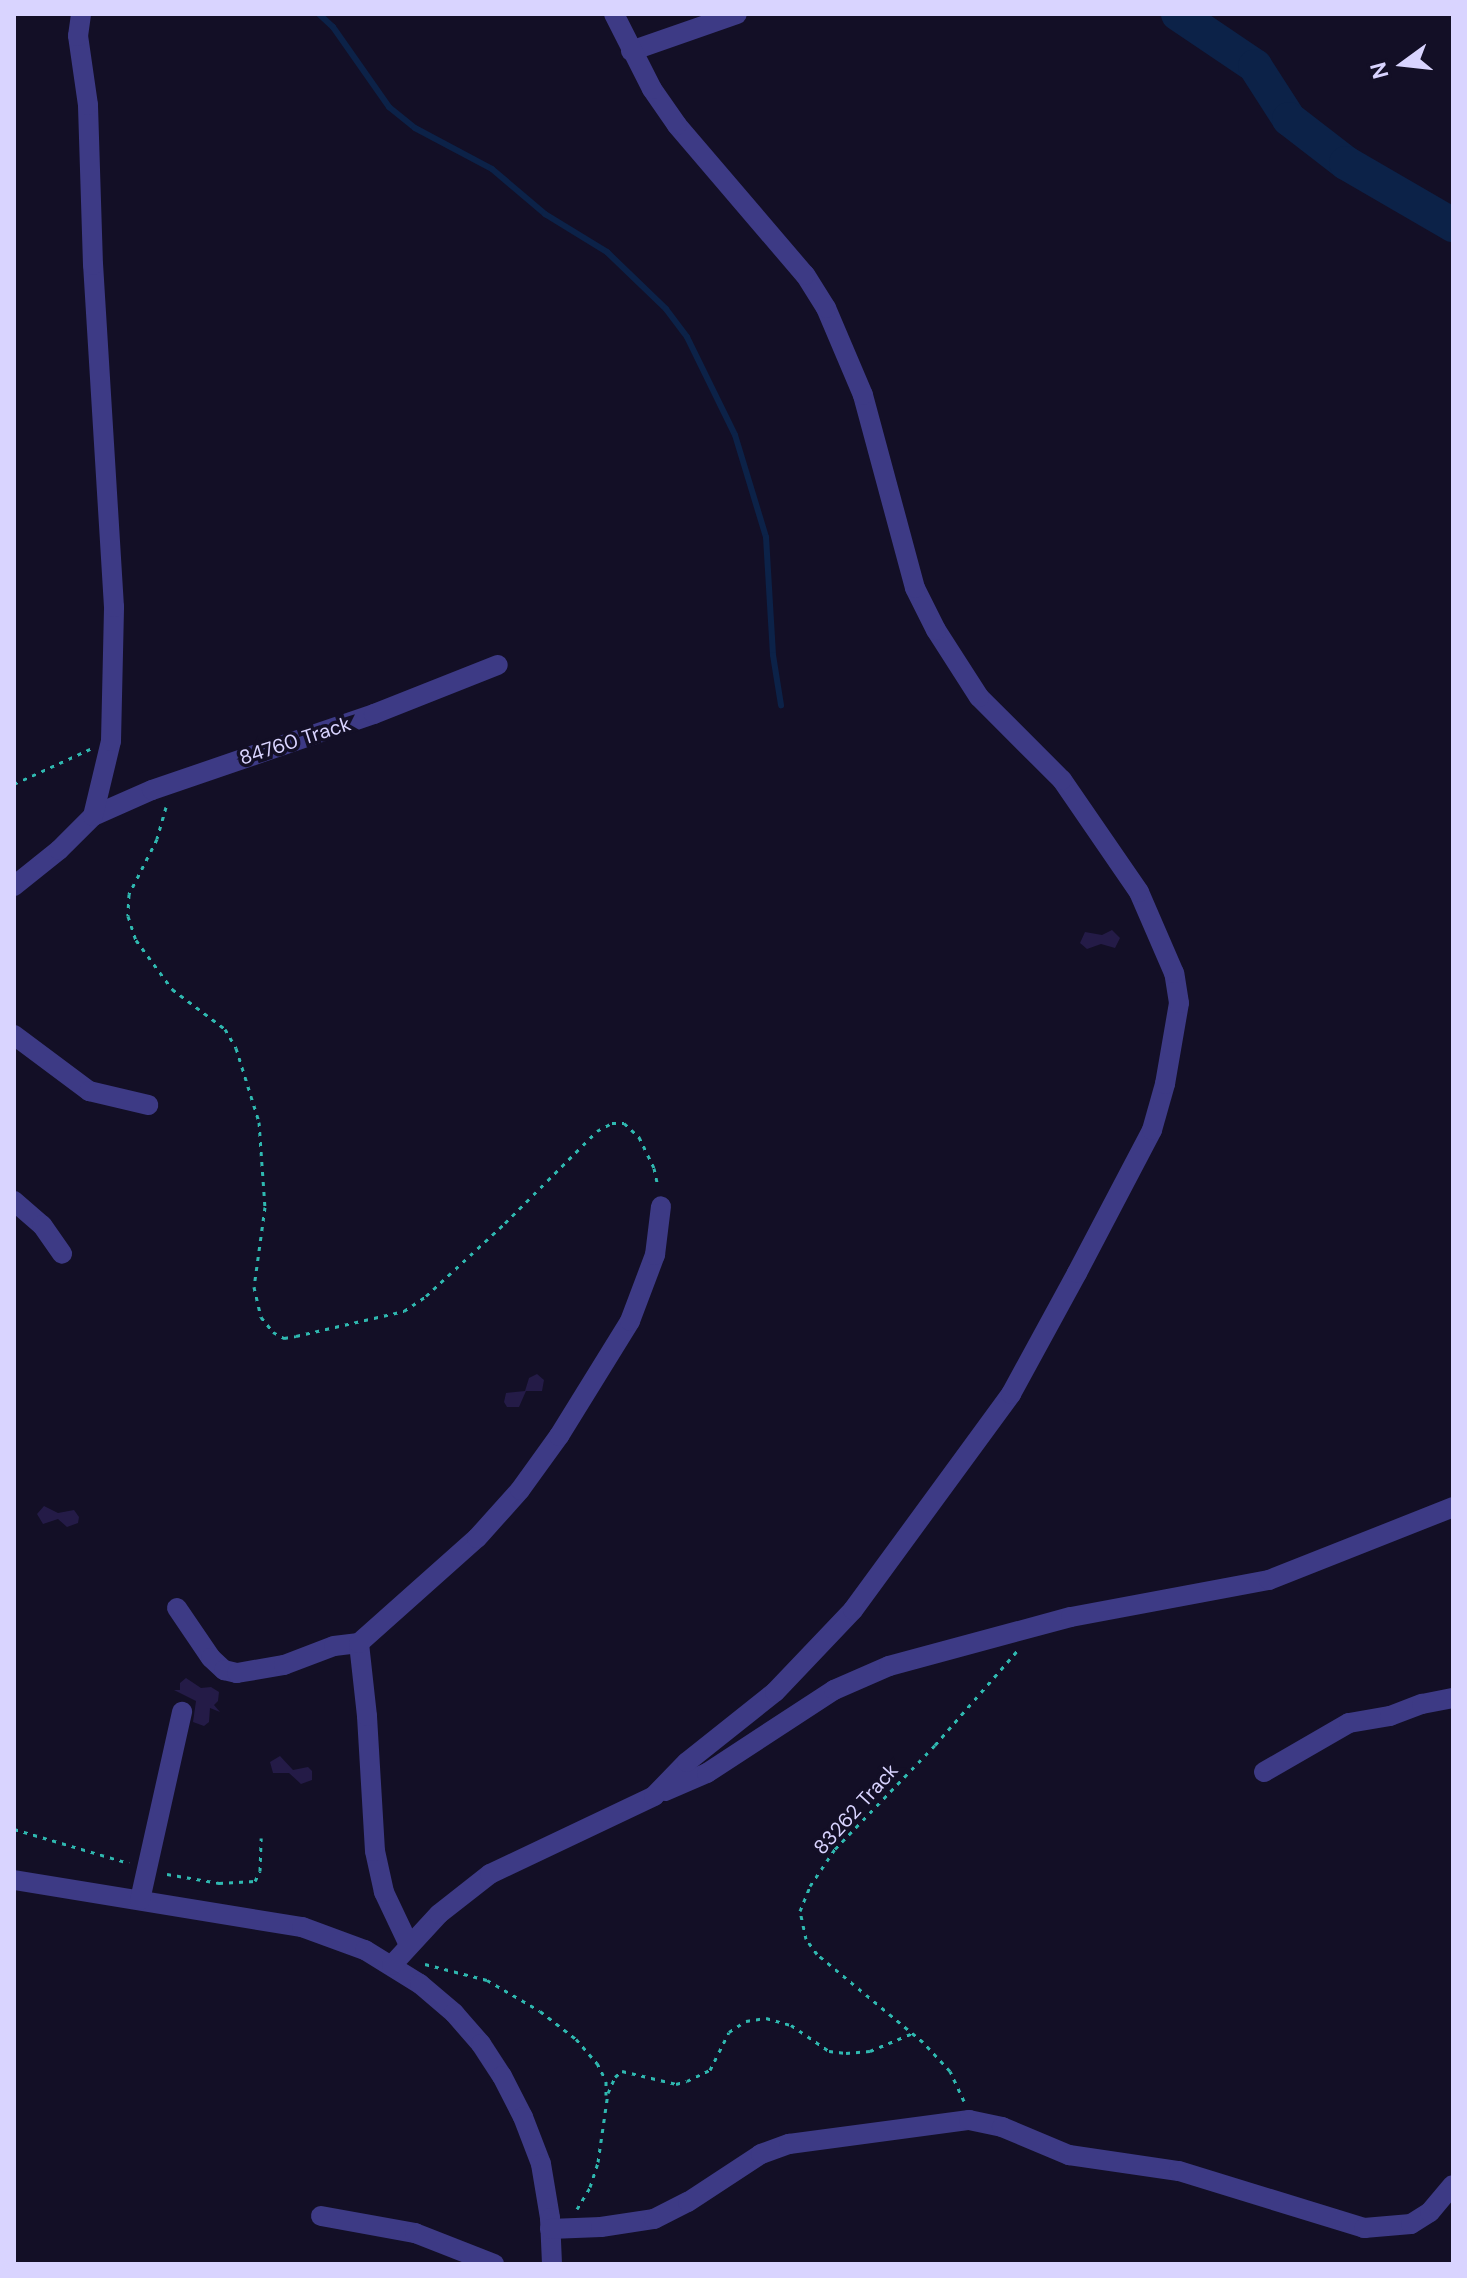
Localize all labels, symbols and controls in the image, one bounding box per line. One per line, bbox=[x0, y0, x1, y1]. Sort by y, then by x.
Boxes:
north arrow bbox=[1363, 24, 1443, 104]
text: N bbox=[1363, 59, 1395, 82]
street label: 84760 Track bbox=[236, 712, 354, 770]
street label: 83262 Track bbox=[809, 1759, 903, 1859]

